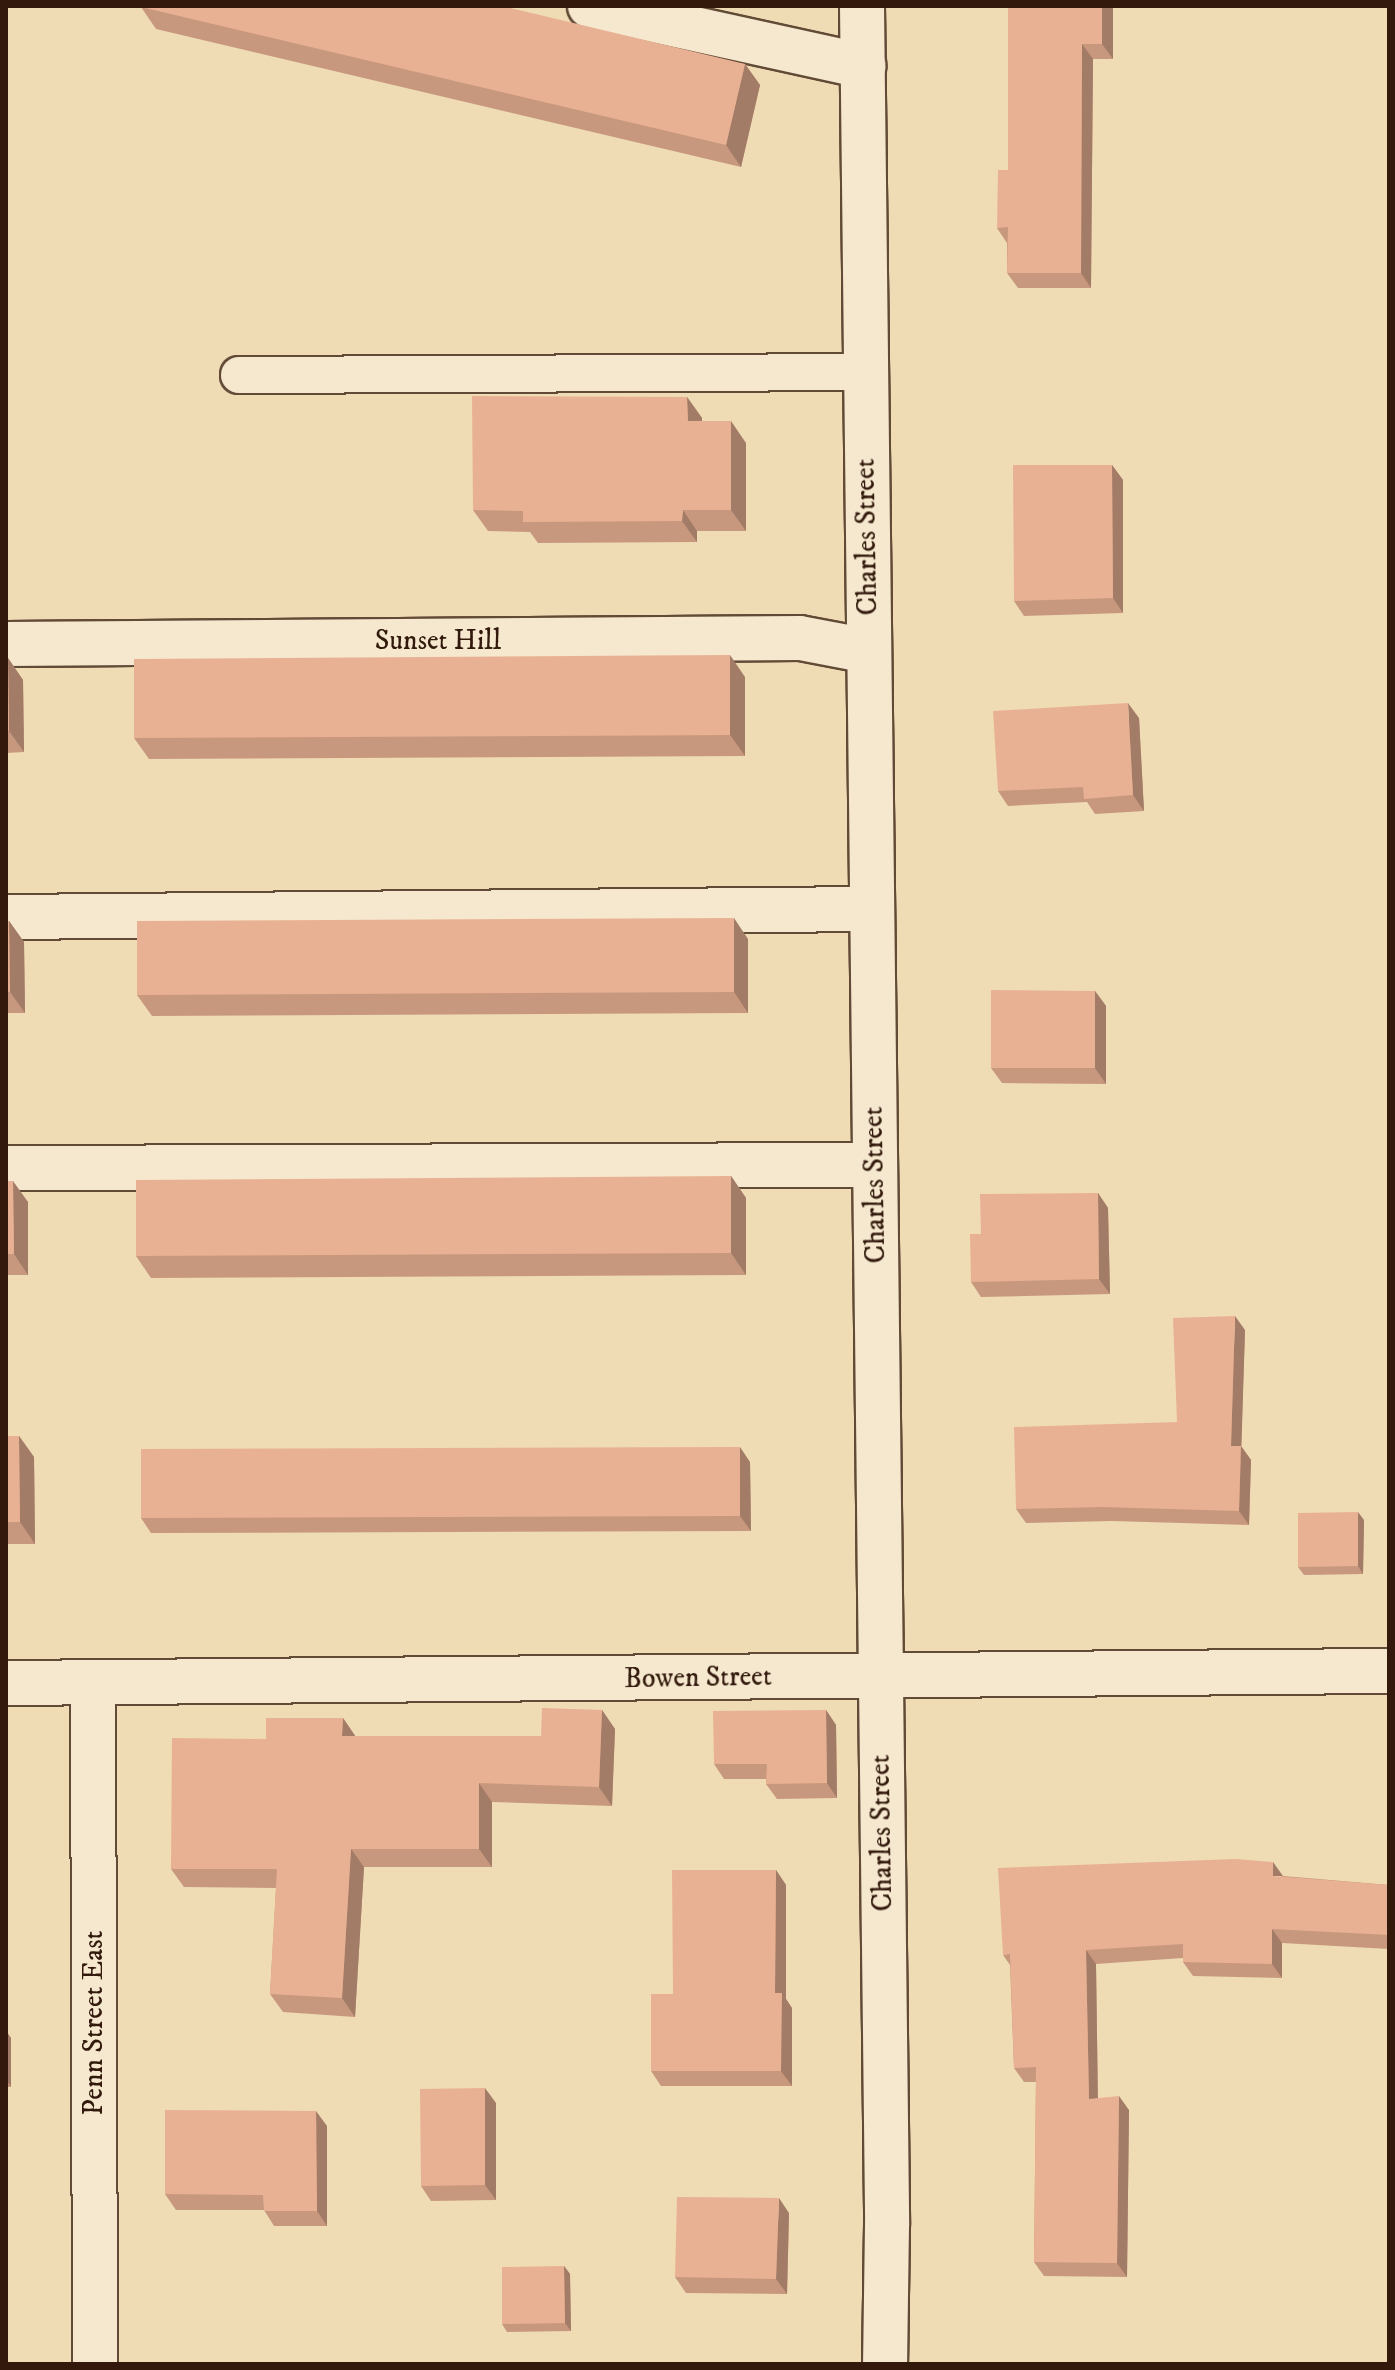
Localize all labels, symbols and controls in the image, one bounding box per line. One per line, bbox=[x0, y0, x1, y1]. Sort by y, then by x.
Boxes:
street label: Charles Street bbox=[849, 458, 885, 616]
street label: Sunset Hill bbox=[375, 624, 501, 658]
street label: Charles Street bbox=[857, 1106, 893, 1264]
street label: Bowen Street bbox=[624, 1660, 772, 1696]
street label: Charles Street bbox=[864, 1754, 900, 1912]
street label: Penn Street East bbox=[77, 1931, 111, 2115]

